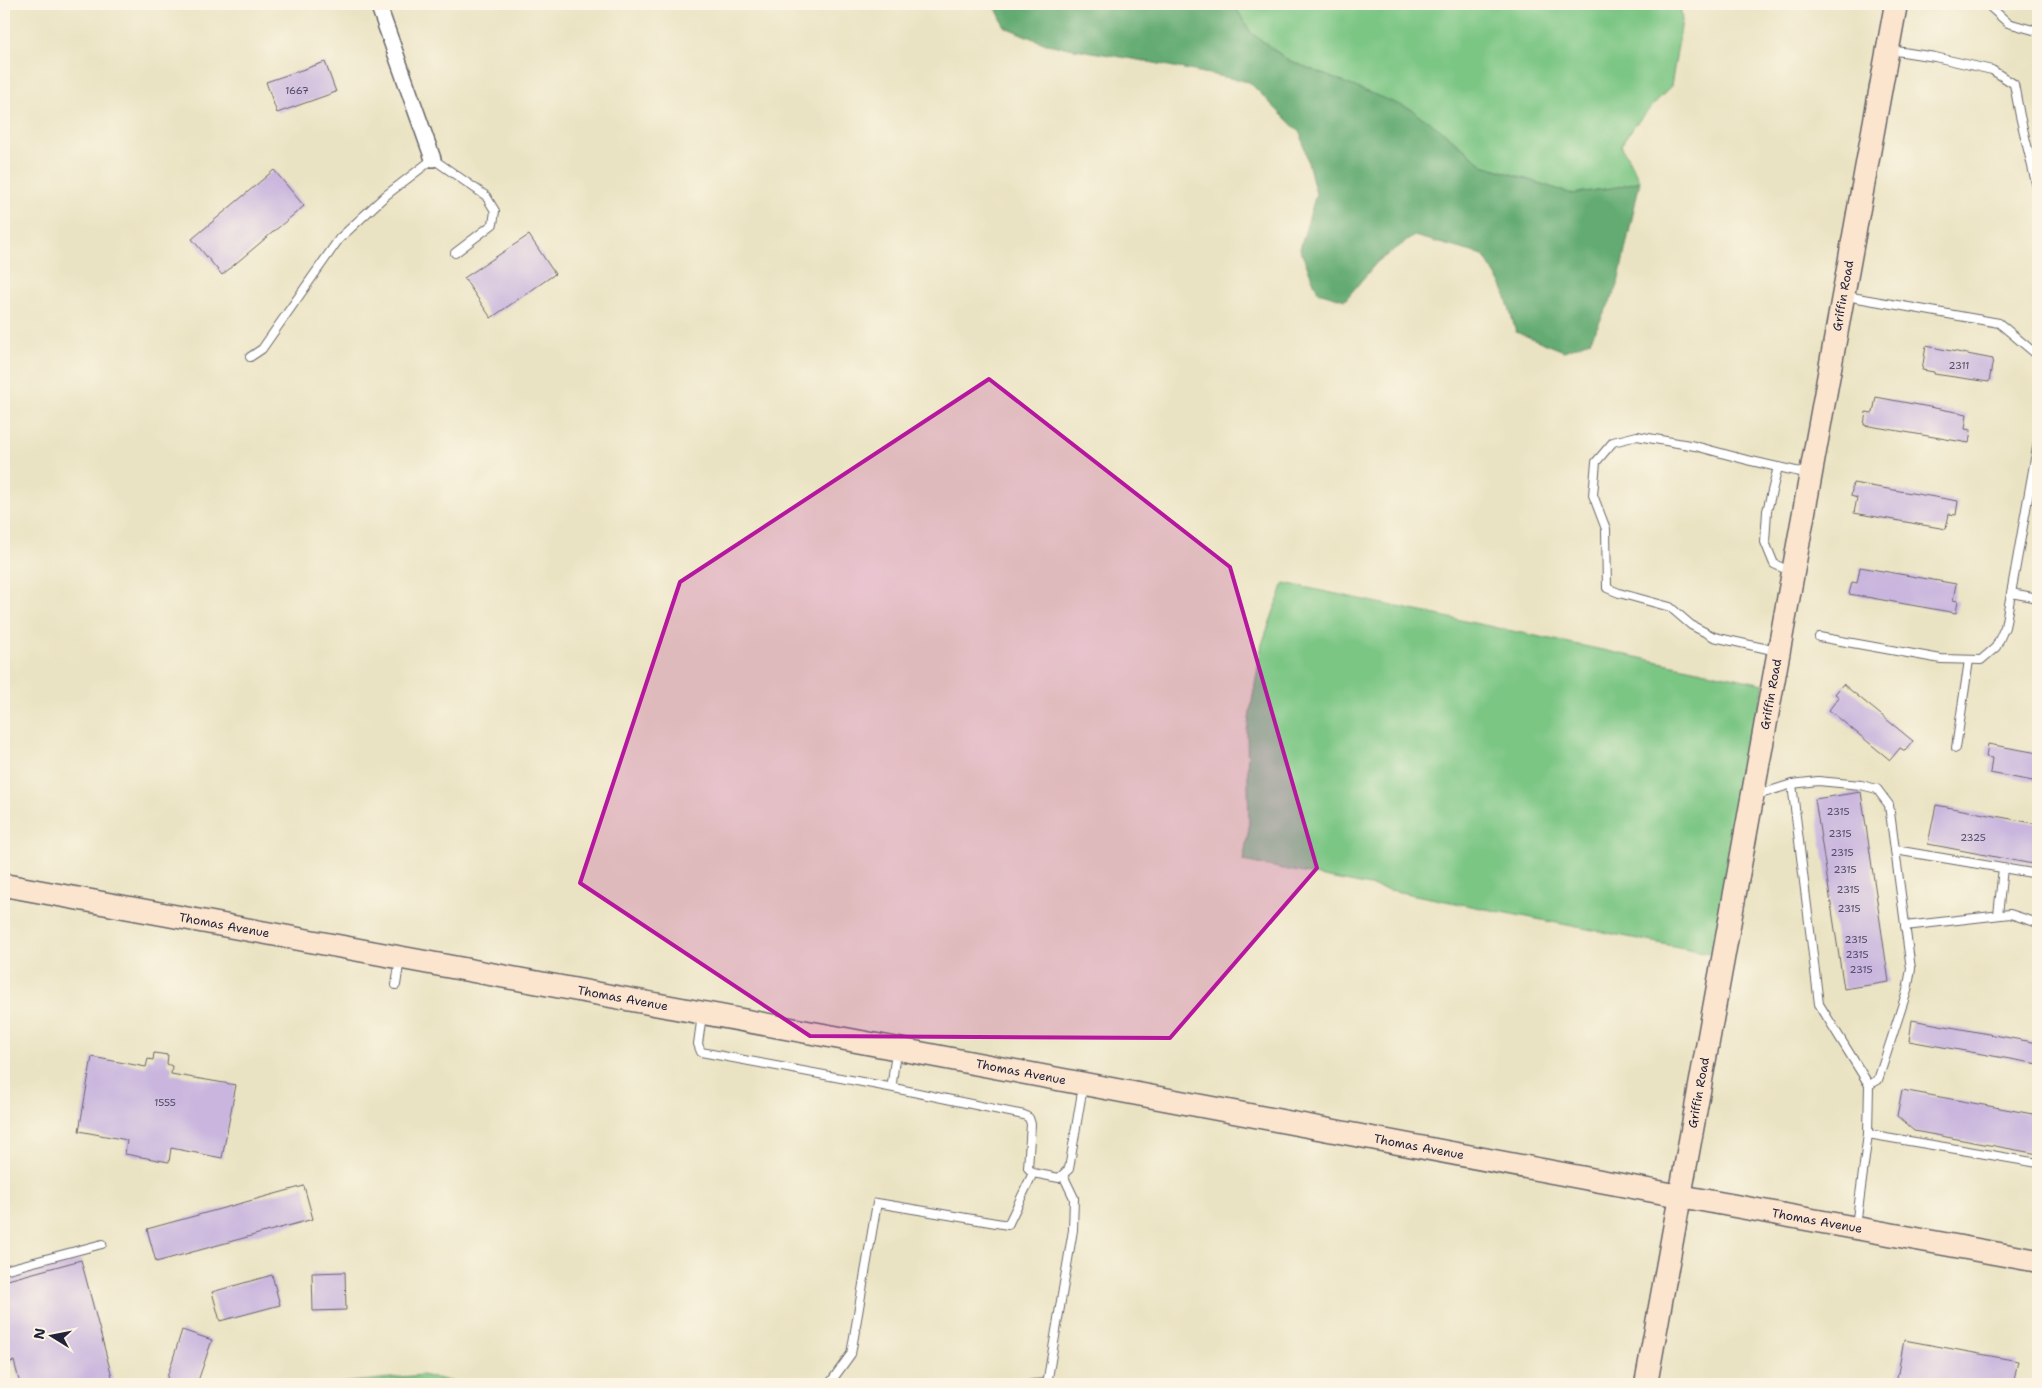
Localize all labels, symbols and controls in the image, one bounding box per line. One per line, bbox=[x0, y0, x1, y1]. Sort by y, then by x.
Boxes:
house number: 1667 bbox=[285, 84, 309, 97]
street label: Griffin Road bbox=[1829, 259, 1857, 332]
house number: 2311 bbox=[1949, 359, 1969, 372]
street label: Griffin Road bbox=[1757, 657, 1785, 731]
house number: 2315 bbox=[1826, 805, 1850, 818]
house number: 2315 bbox=[1828, 827, 1852, 840]
house number: 2325 bbox=[1960, 831, 1986, 844]
house number: 2315 bbox=[1830, 846, 1854, 859]
house number: 2315 bbox=[1833, 863, 1857, 876]
house number: 2315 bbox=[1836, 883, 1860, 896]
house number: 2315 bbox=[1837, 902, 1861, 915]
street label: Thomas Avenue bbox=[178, 909, 271, 941]
house number: 2315 bbox=[1844, 933, 1868, 946]
house number: 2315 bbox=[1845, 948, 1869, 961]
house number: 2315 bbox=[1849, 963, 1873, 976]
street label: Thomas Avenue bbox=[576, 982, 669, 1014]
street label: Thomas Avenue bbox=[974, 1056, 1068, 1088]
street label: Griffin Road bbox=[1685, 1056, 1713, 1129]
house number: 1555 bbox=[154, 1096, 176, 1109]
street label: Thomas Avenue bbox=[1372, 1131, 1466, 1163]
street label: Thomas Avenue bbox=[1771, 1205, 1864, 1237]
north arrow bbox=[28, 1310, 78, 1360]
text: N bbox=[29, 1327, 49, 1341]

